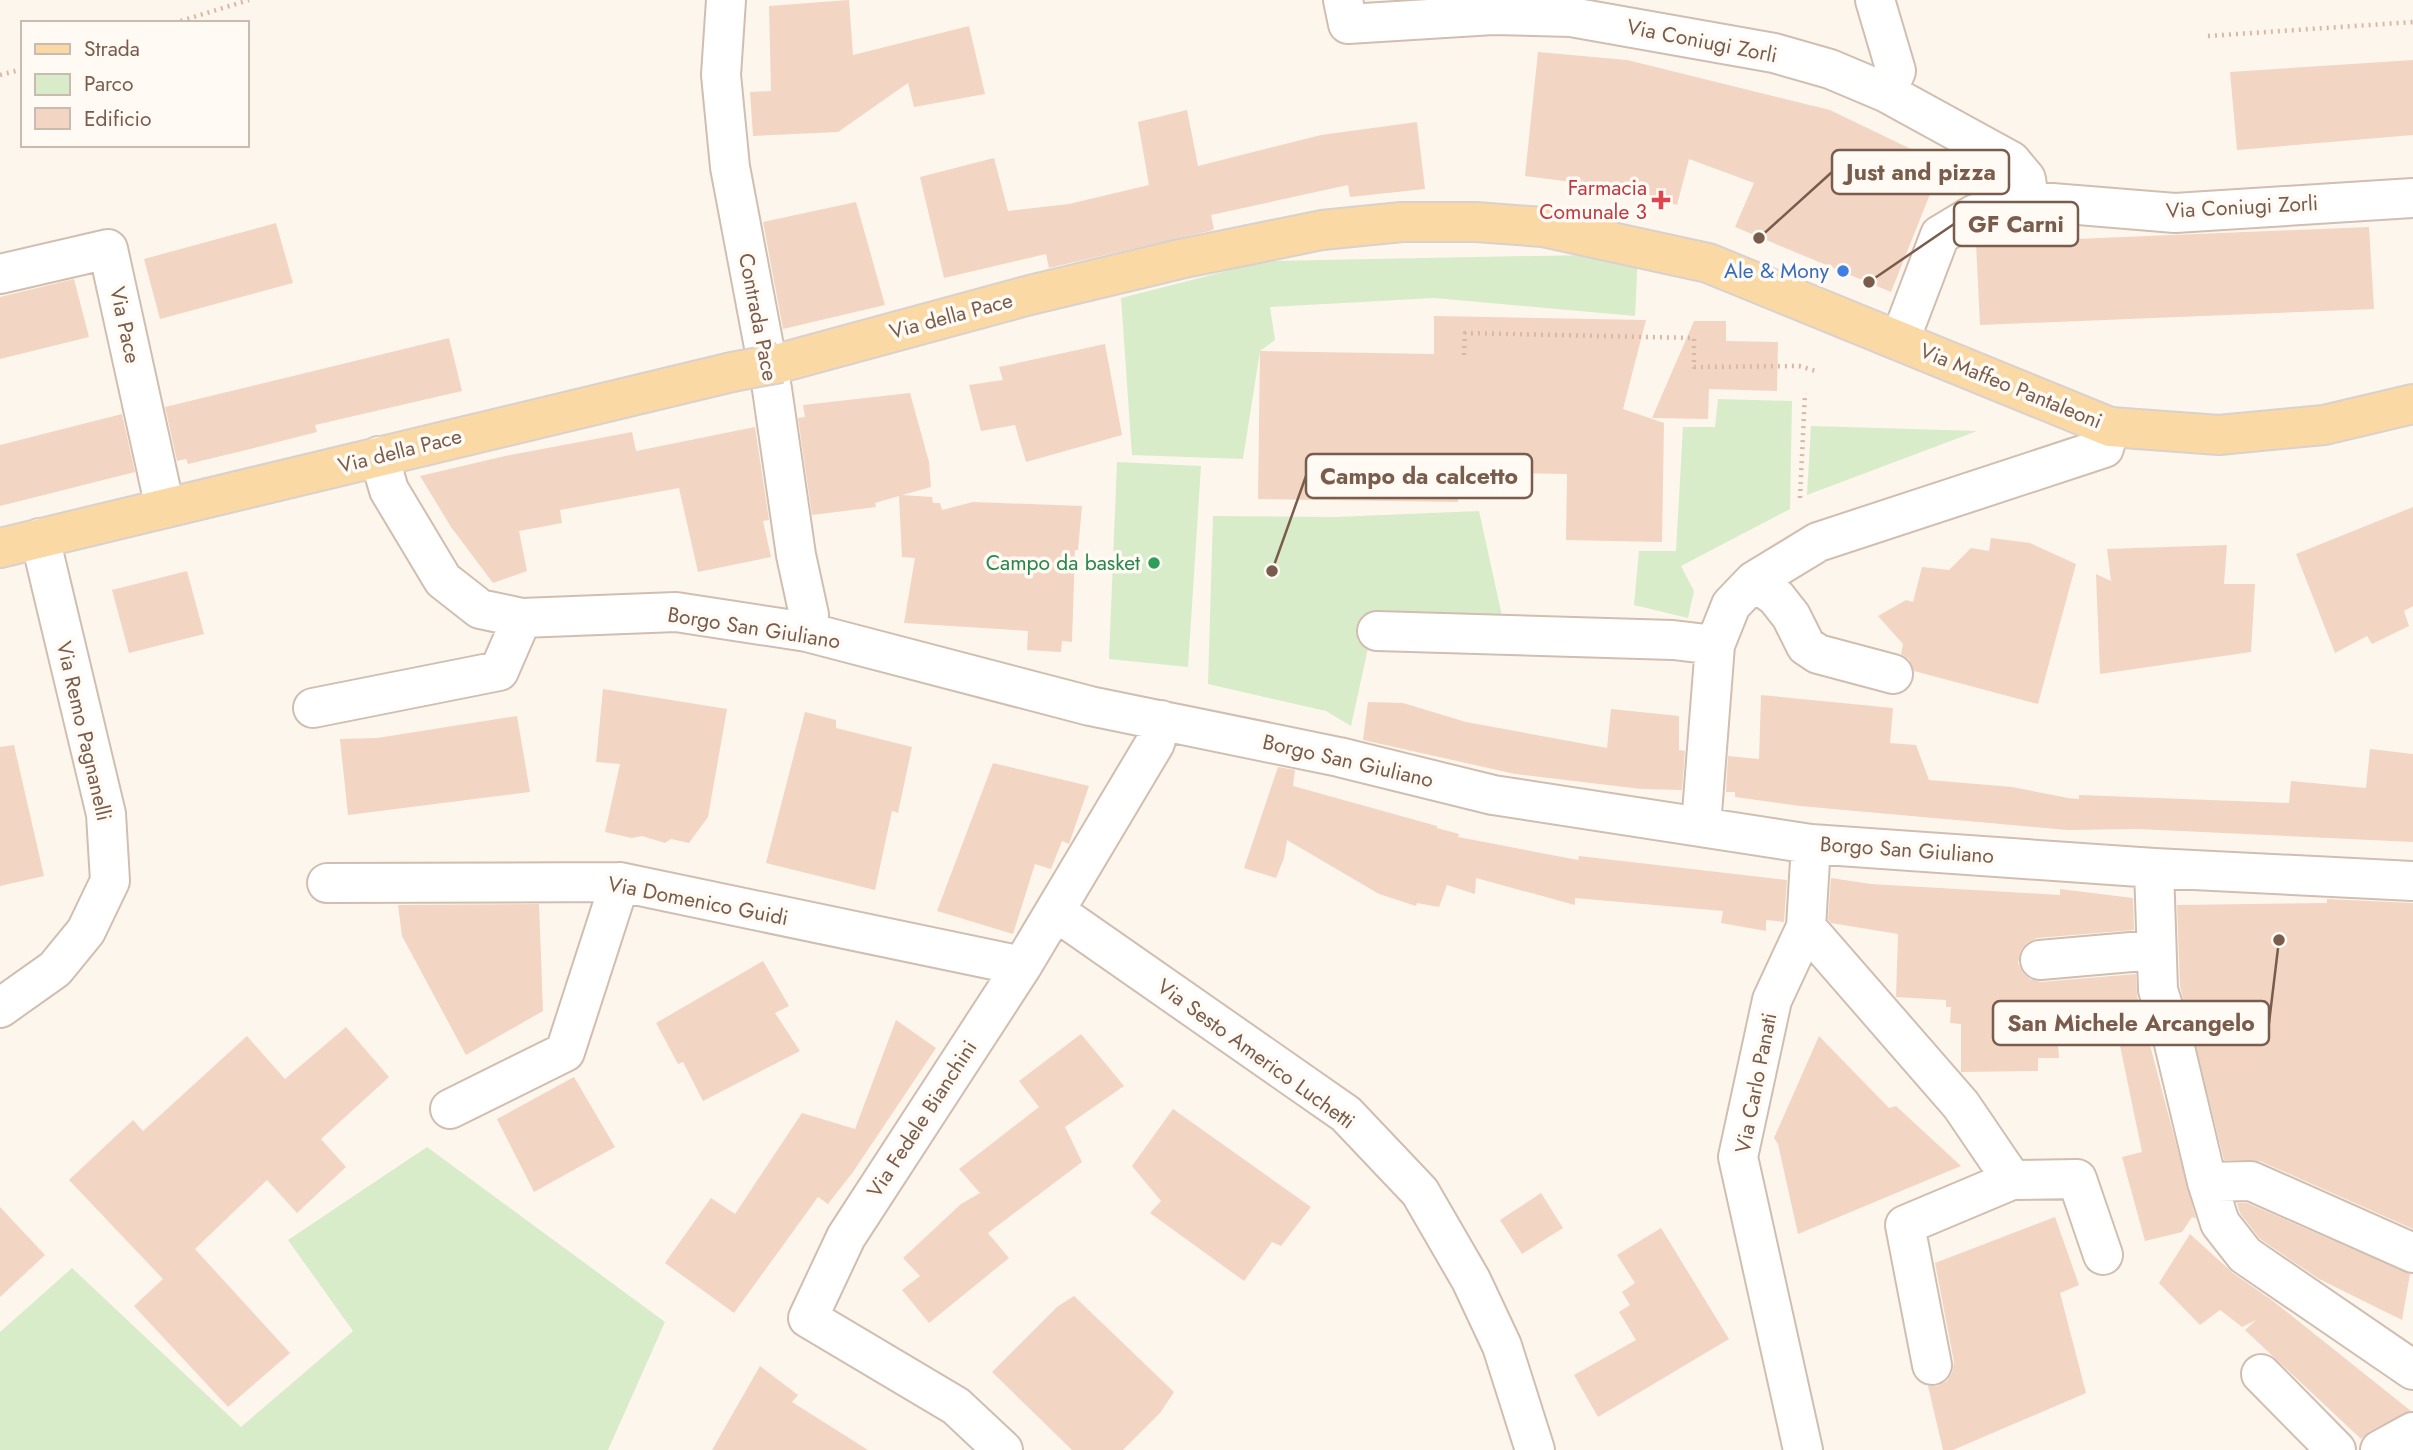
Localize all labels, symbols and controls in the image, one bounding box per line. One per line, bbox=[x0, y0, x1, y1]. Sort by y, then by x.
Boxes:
street label: Via Coniugi Zorli bbox=[1624, 12, 1780, 70]
legend bbox=[21, 21, 248, 147]
text: Strada bbox=[84, 34, 140, 64]
text: Parco bbox=[84, 69, 133, 99]
text: Edificio bbox=[84, 104, 151, 134]
callout: Just and pizza bbox=[1832, 150, 2009, 194]
text: Just and pizza bbox=[1842, 155, 1996, 189]
place label: Farmacia Comunale 3 bbox=[1539, 173, 1647, 227]
street label: Via Coniugi Zorli bbox=[2165, 188, 2319, 226]
marker: Farmacia Comunale 3 bbox=[1653, 192, 1669, 208]
callout: GF Carni bbox=[1954, 202, 2078, 246]
text: GF Carni bbox=[1968, 207, 2064, 241]
street label: Contrada Pace bbox=[731, 251, 785, 384]
place label: Ale & Mony bbox=[1724, 256, 1830, 286]
marker: Ale & Mony bbox=[1835, 263, 1851, 279]
street label: Via Pace bbox=[102, 284, 148, 366]
street label: Via della Pace bbox=[886, 285, 1016, 347]
street label: Via Maffeo Pantaleoni bbox=[1915, 336, 2107, 436]
street label: Via della Pace bbox=[335, 421, 465, 481]
callout: Campo da calcetto bbox=[1306, 454, 1532, 498]
text: Campo da calcetto bbox=[1320, 459, 1518, 493]
place label: Campo da basket bbox=[986, 548, 1140, 578]
marker: Campo da basket bbox=[1146, 555, 1162, 571]
street label: Borgo San Giuliano bbox=[666, 600, 842, 656]
street label: Via Remo Pagnanelli bbox=[49, 638, 119, 824]
street label: Borgo San Giuliano bbox=[1260, 727, 1436, 795]
street label: Borgo San Giuliano bbox=[1819, 829, 1995, 871]
street label: Via Domenico Guidi bbox=[605, 869, 791, 933]
street label: Via Sesto Americo Luchetti bbox=[1151, 972, 1361, 1136]
callout: San Michele Arcangelo bbox=[1993, 1001, 2269, 1045]
text: San Michele Arcangelo bbox=[2007, 1006, 2255, 1040]
street label: Via Carlo Panati bbox=[1728, 1010, 1784, 1156]
street label: Via Fedele Bianchini bbox=[860, 1034, 984, 1204]

